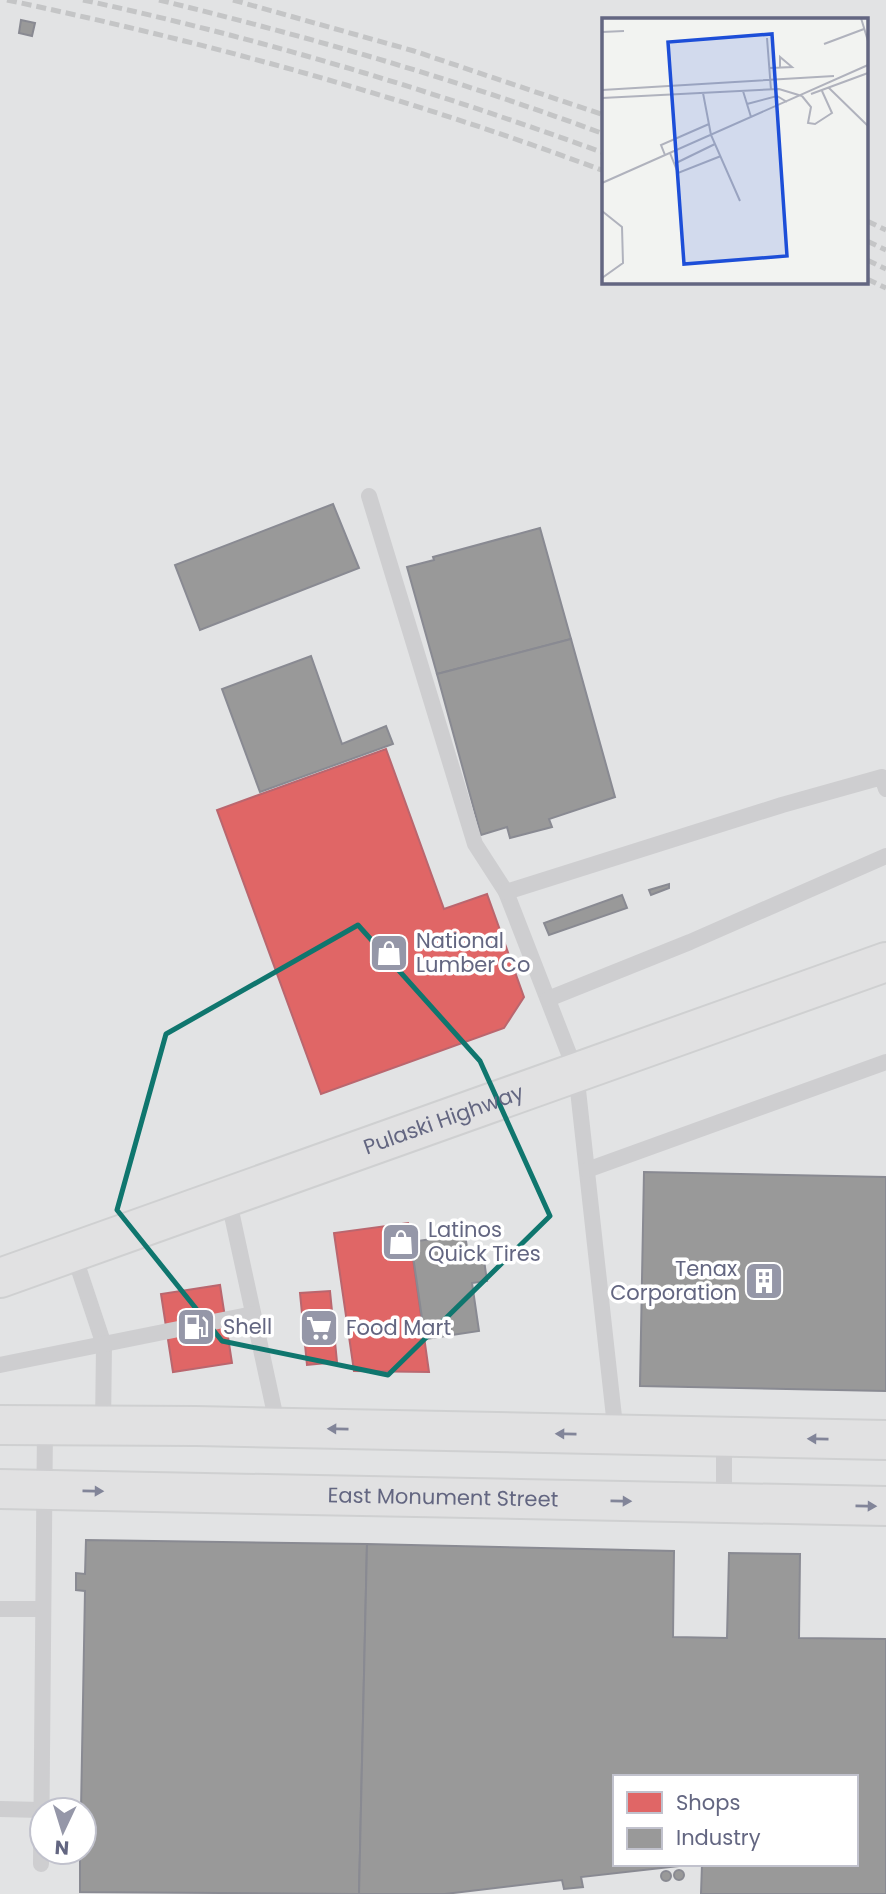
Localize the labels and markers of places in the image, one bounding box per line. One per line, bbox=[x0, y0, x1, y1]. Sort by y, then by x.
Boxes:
place label: National Lumber Co bbox=[416, 926, 530, 979]
shop icon: National Lumber Co bbox=[368, 932, 410, 974]
place label: Latinos Quick Tires bbox=[428, 1215, 541, 1268]
shop icon: Latinos Quick Tires bbox=[380, 1221, 422, 1263]
place label: Tenax Corporation bbox=[610, 1254, 737, 1307]
building icon: Tenax Corporation bbox=[743, 1260, 785, 1302]
fuel station icon: Shell bbox=[175, 1306, 217, 1348]
supermarket icon: Food Mart bbox=[298, 1307, 340, 1349]
place label: Shell bbox=[223, 1312, 272, 1341]
place label: Food Mart bbox=[346, 1313, 451, 1342]

